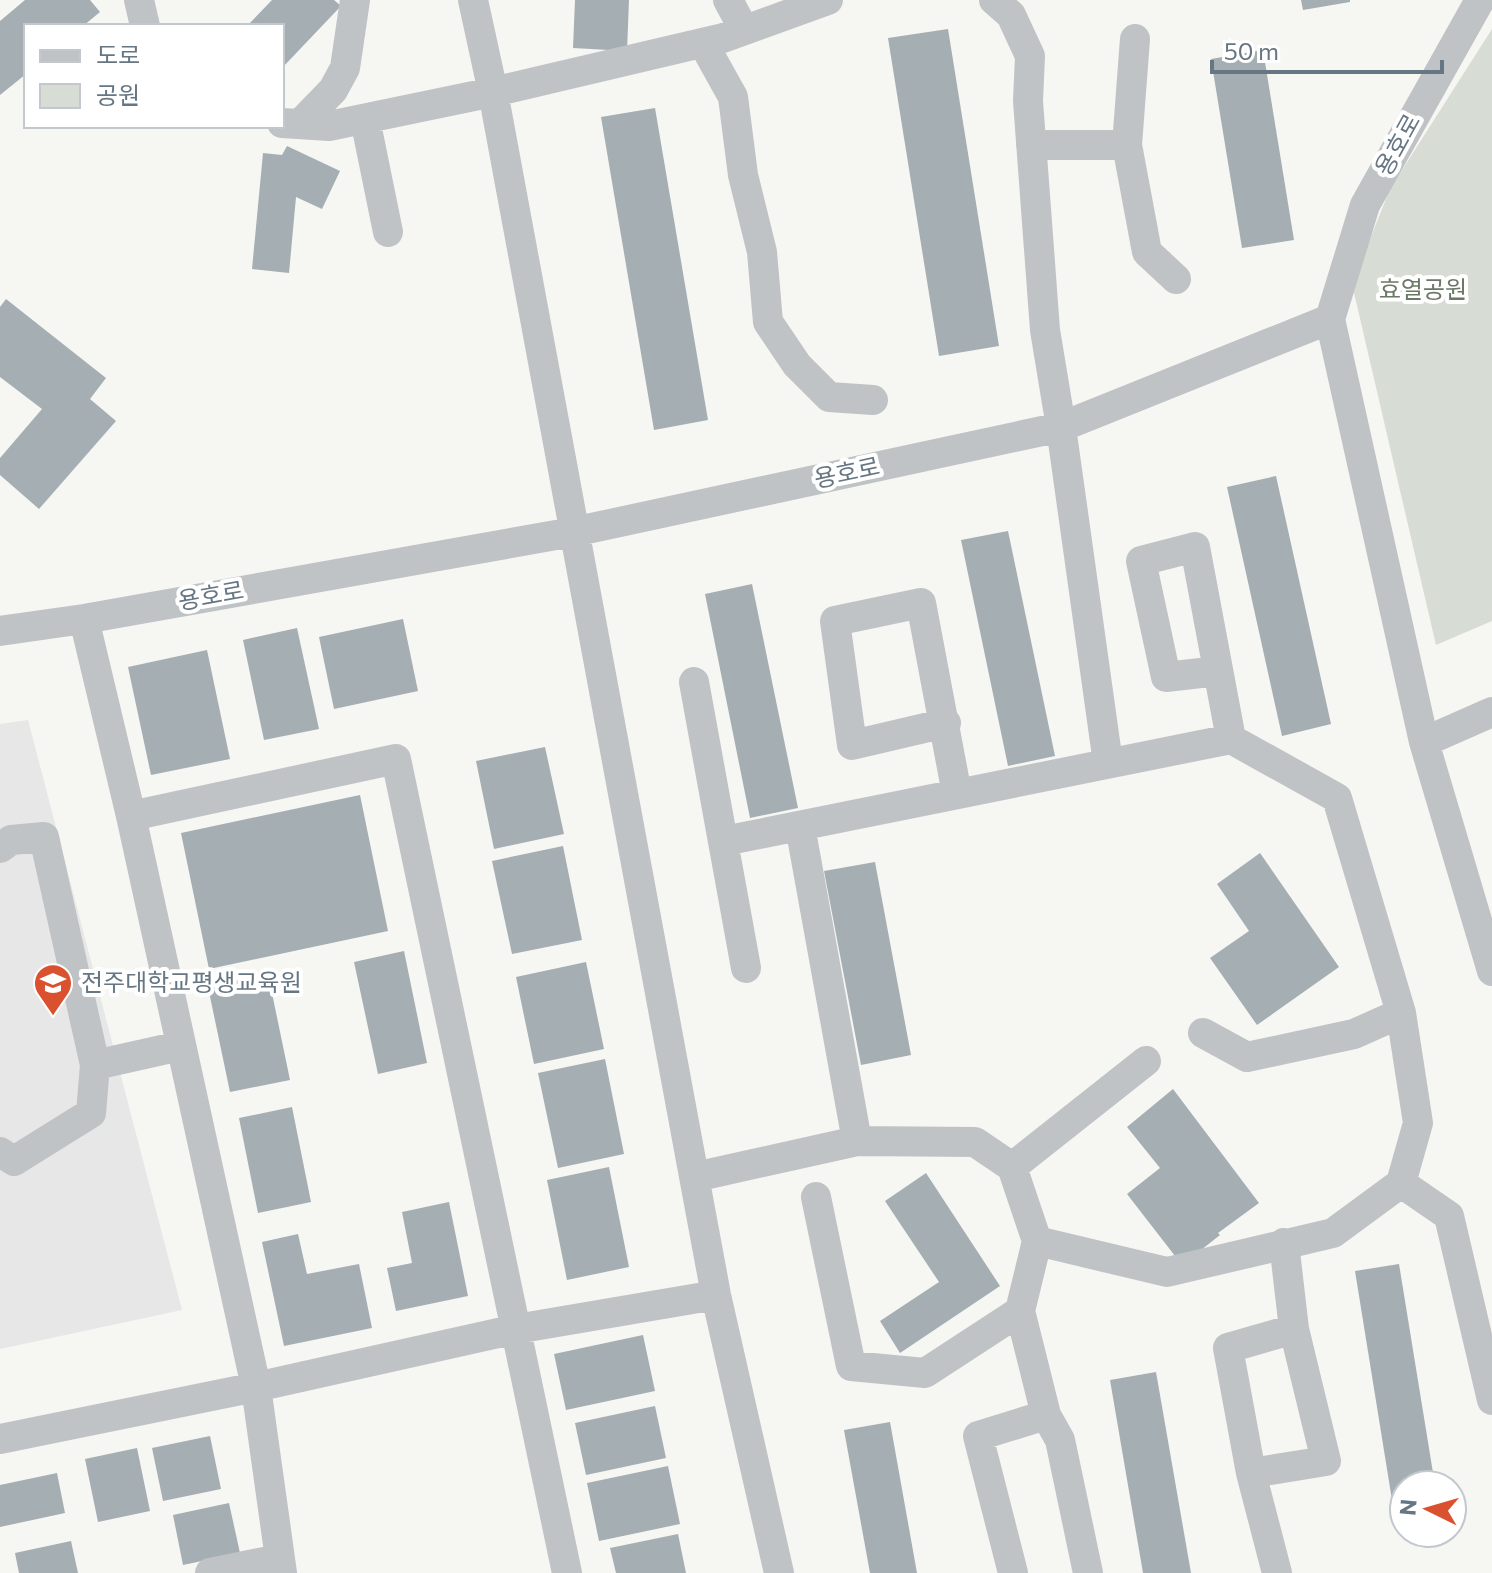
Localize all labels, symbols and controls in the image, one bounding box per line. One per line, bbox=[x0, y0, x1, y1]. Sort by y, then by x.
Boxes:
legend bbox=[24, 24, 284, 128]
scale bar bbox=[1212, 24, 1442, 74]
text: 50 m bbox=[1224, 36, 1279, 65]
text: 도로 bbox=[96, 40, 140, 69]
text: 공원 bbox=[96, 80, 140, 109]
street label: 용호로 bbox=[1368, 108, 1425, 180]
park label: 효열공원 bbox=[1379, 274, 1467, 303]
street label: 용호로 bbox=[811, 450, 882, 493]
street label: 용호로 bbox=[176, 574, 246, 615]
school or university icon: 전주대학교평생교육원 bbox=[32, 962, 74, 1017]
place label: 전주대학교평생교육원 bbox=[81, 967, 302, 996]
north arrow bbox=[1388, 1469, 1468, 1549]
text: N bbox=[1393, 1498, 1422, 1517]

